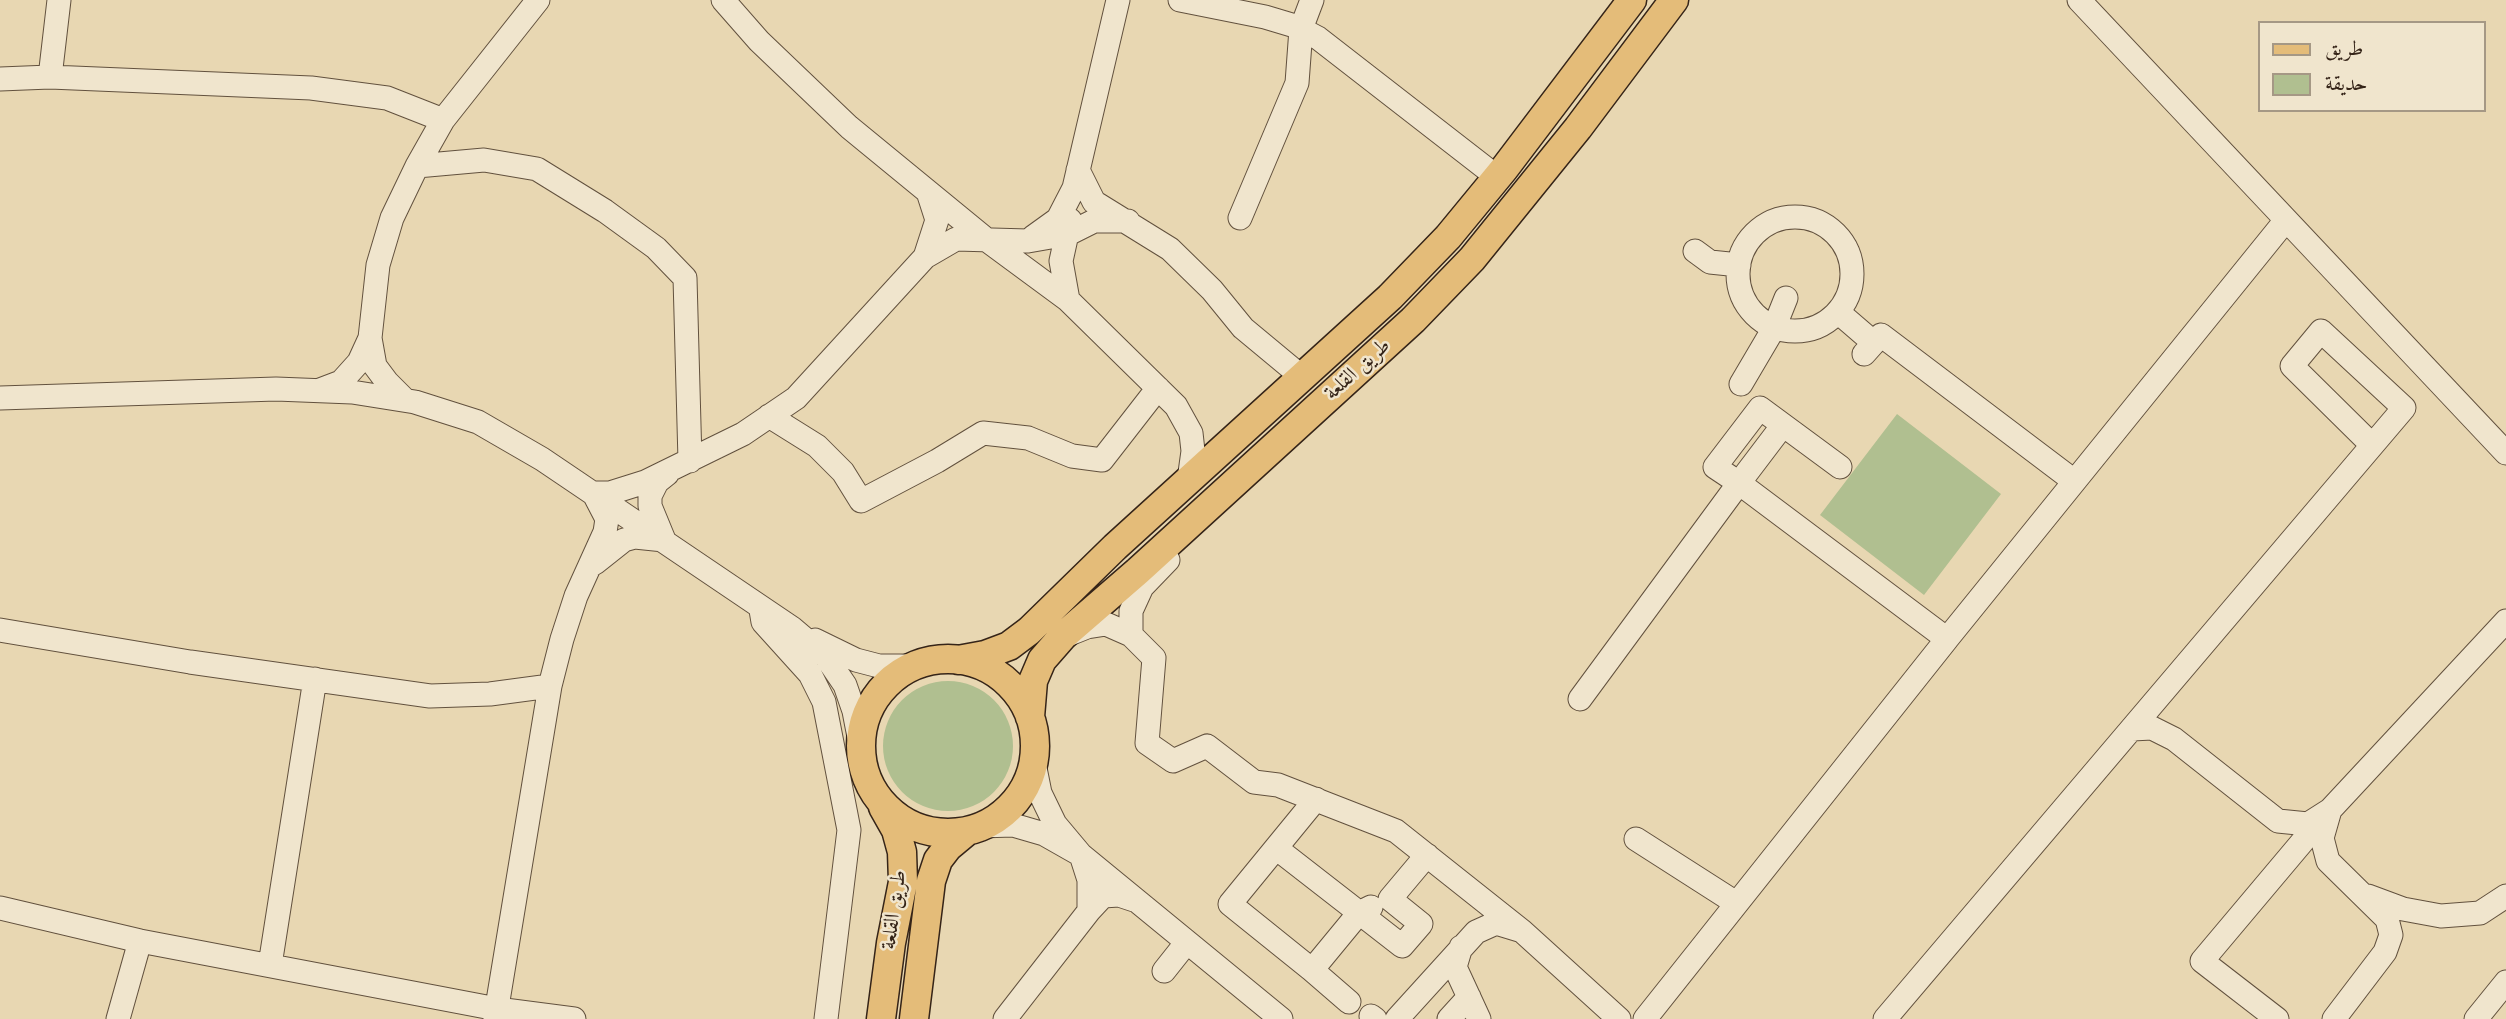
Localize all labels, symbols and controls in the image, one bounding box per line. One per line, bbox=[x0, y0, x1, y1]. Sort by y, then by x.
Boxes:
legend bbox=[2258, 21, 2485, 112]
text: طريق bbox=[2325, 34, 2363, 63]
text: حديقة bbox=[2325, 69, 2368, 98]
street label: طريق القلعة bbox=[1320, 334, 1396, 406]
street label: طريق القلعة bbox=[877, 869, 913, 951]

